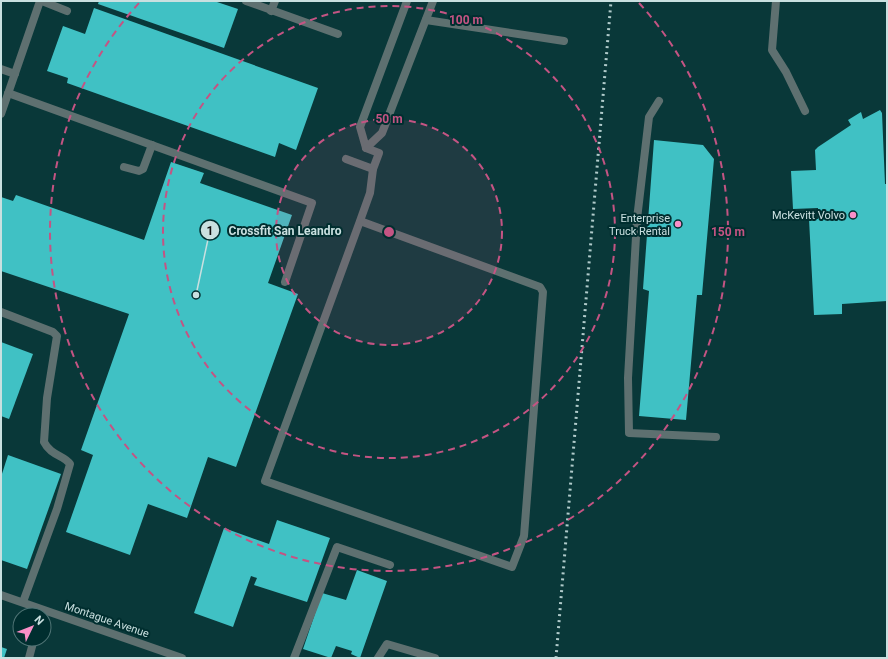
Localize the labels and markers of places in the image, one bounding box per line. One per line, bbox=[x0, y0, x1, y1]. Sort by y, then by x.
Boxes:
place label: McKevitt Volvo bbox=[772, 209, 845, 222]
marker: McKevitt Volvo bbox=[848, 210, 858, 220]
place label: Enterprise Truck Rental bbox=[609, 212, 670, 238]
callout: Crossfit San Leandro bbox=[200, 218, 349, 242]
marker: Enterprise Truck Rental bbox=[673, 219, 683, 229]
centre of rings bbox=[382, 225, 396, 239]

